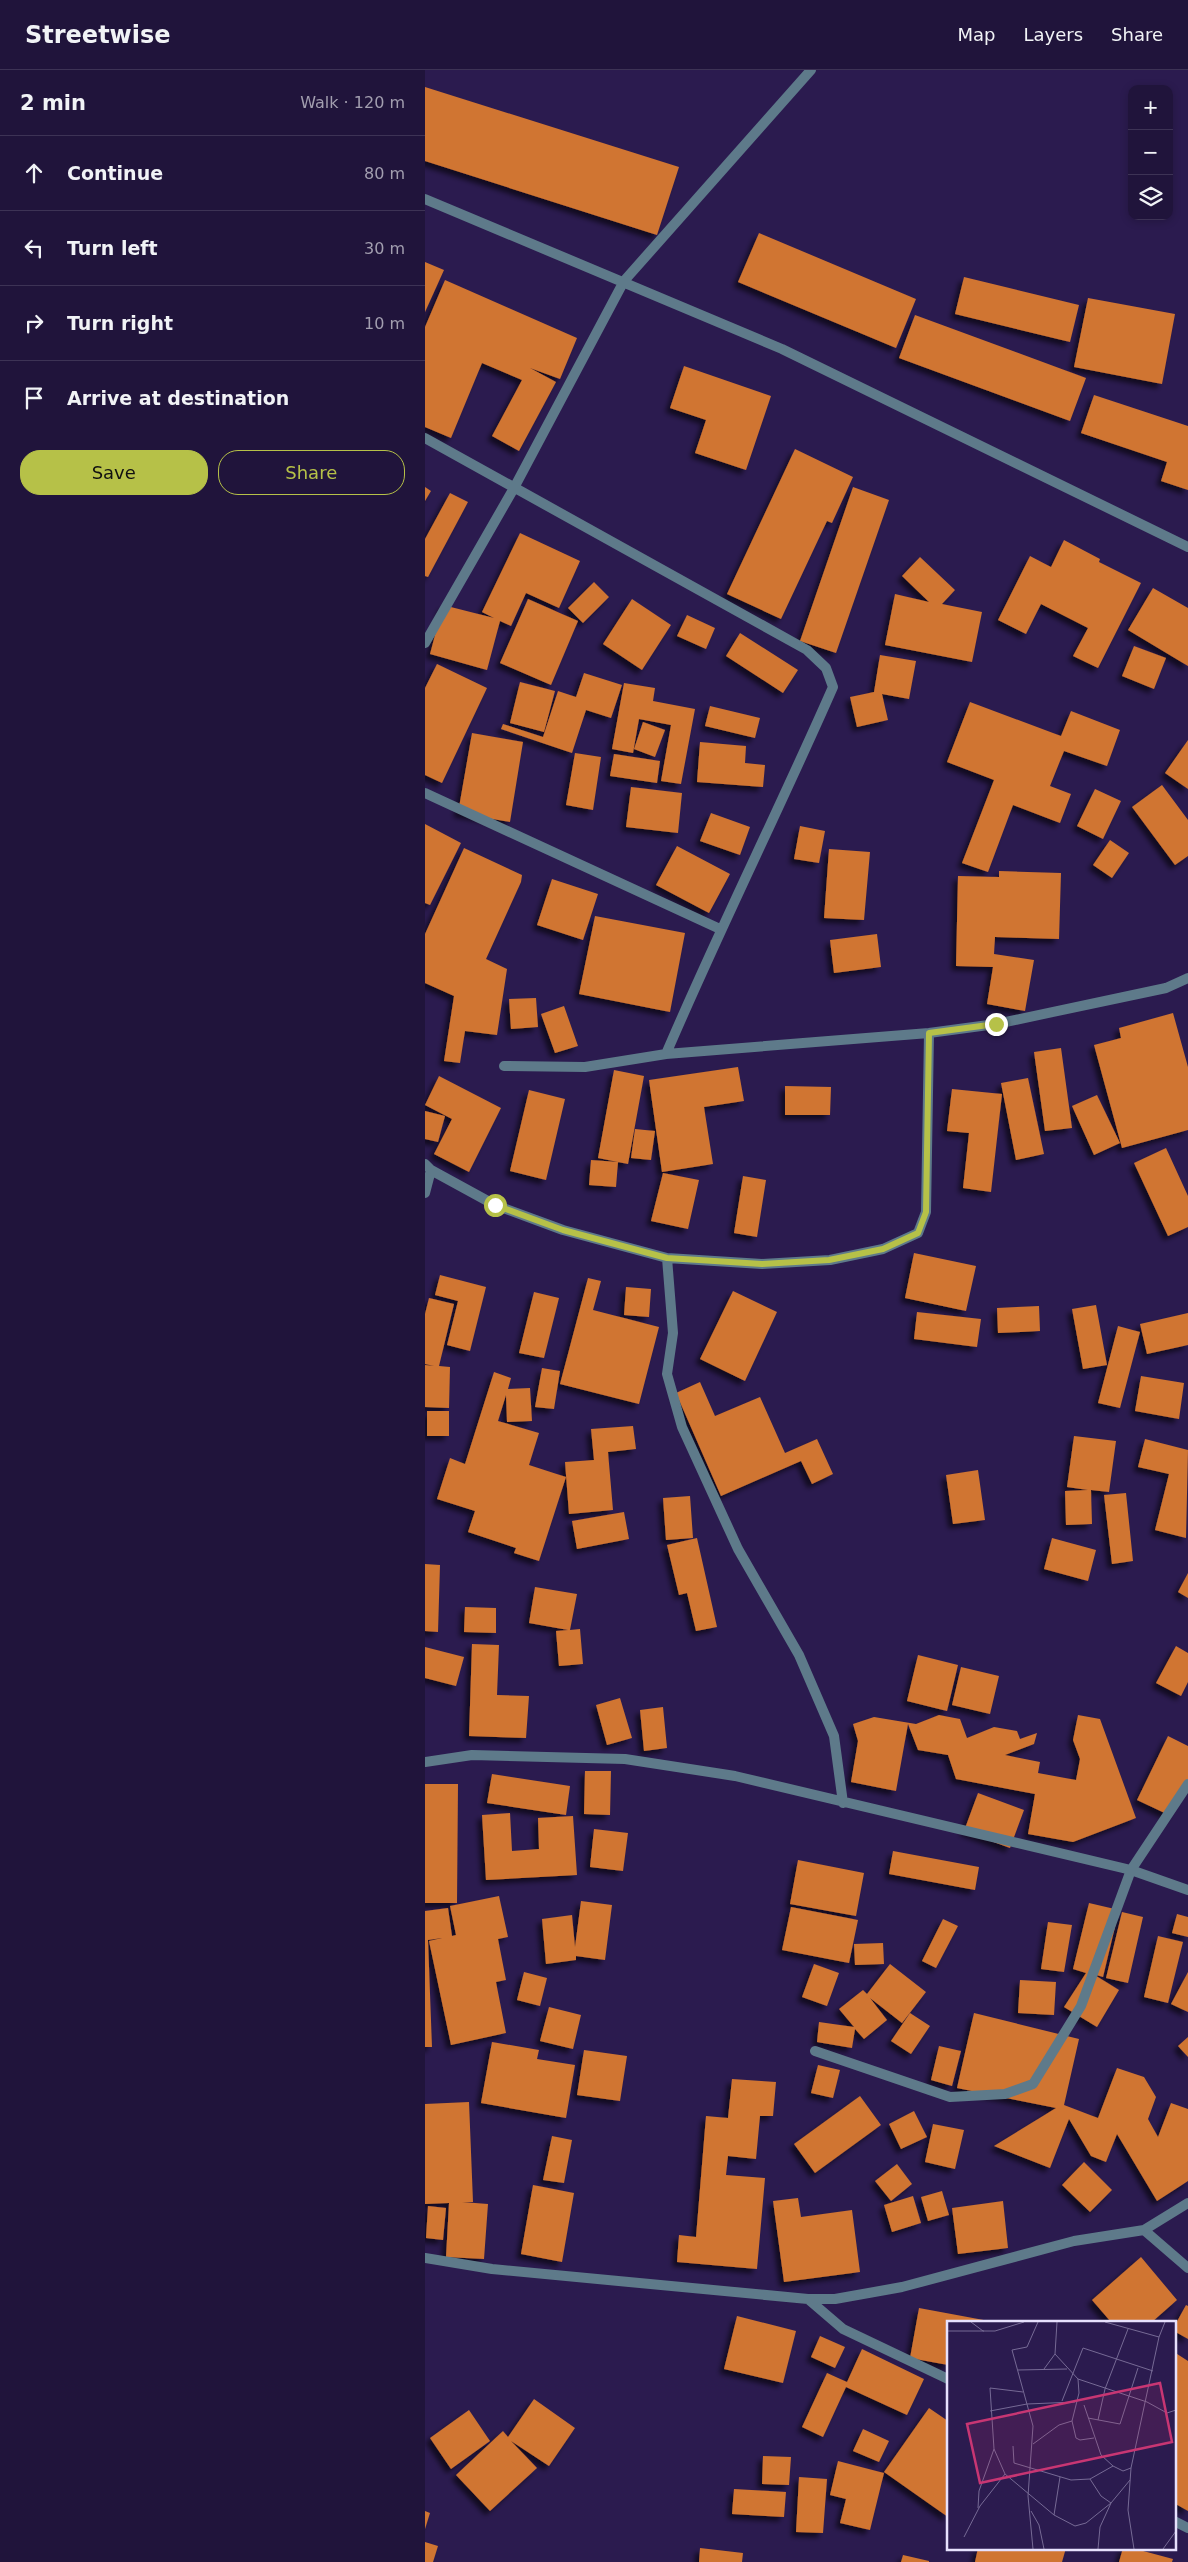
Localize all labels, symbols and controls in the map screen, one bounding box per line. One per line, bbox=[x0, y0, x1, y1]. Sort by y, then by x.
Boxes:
text: Streetwise bbox=[25, 21, 171, 49]
text: Map bbox=[957, 24, 995, 45]
text: Layers bbox=[1023, 24, 1083, 45]
text: Share bbox=[1111, 24, 1163, 45]
map controls bbox=[1128, 85, 1173, 220]
button: + bbox=[1128, 85, 1173, 130]
text: 2 min bbox=[20, 91, 86, 115]
text: Walk · 120 m bbox=[300, 93, 405, 112]
button: − bbox=[1128, 130, 1173, 175]
icon: ahead bbox=[20, 159, 48, 187]
text: Continue bbox=[67, 162, 163, 184]
text: 80 m bbox=[364, 164, 405, 183]
button: layers bbox=[1128, 175, 1173, 220]
icon: left bbox=[20, 234, 48, 262]
text: Turn left bbox=[67, 237, 158, 259]
text: 30 m bbox=[364, 239, 405, 258]
icon: right bbox=[20, 309, 48, 337]
text: Turn right bbox=[67, 312, 173, 334]
text: 10 m bbox=[364, 314, 405, 333]
icon: arrive bbox=[20, 384, 48, 412]
text: Arrive at destination bbox=[67, 387, 289, 409]
button: Save bbox=[20, 450, 208, 495]
button: Share bbox=[218, 450, 405, 495]
route end bbox=[985, 1013, 1008, 1036]
route start bbox=[484, 1194, 507, 1217]
inset map bbox=[947, 2321, 1175, 2550]

